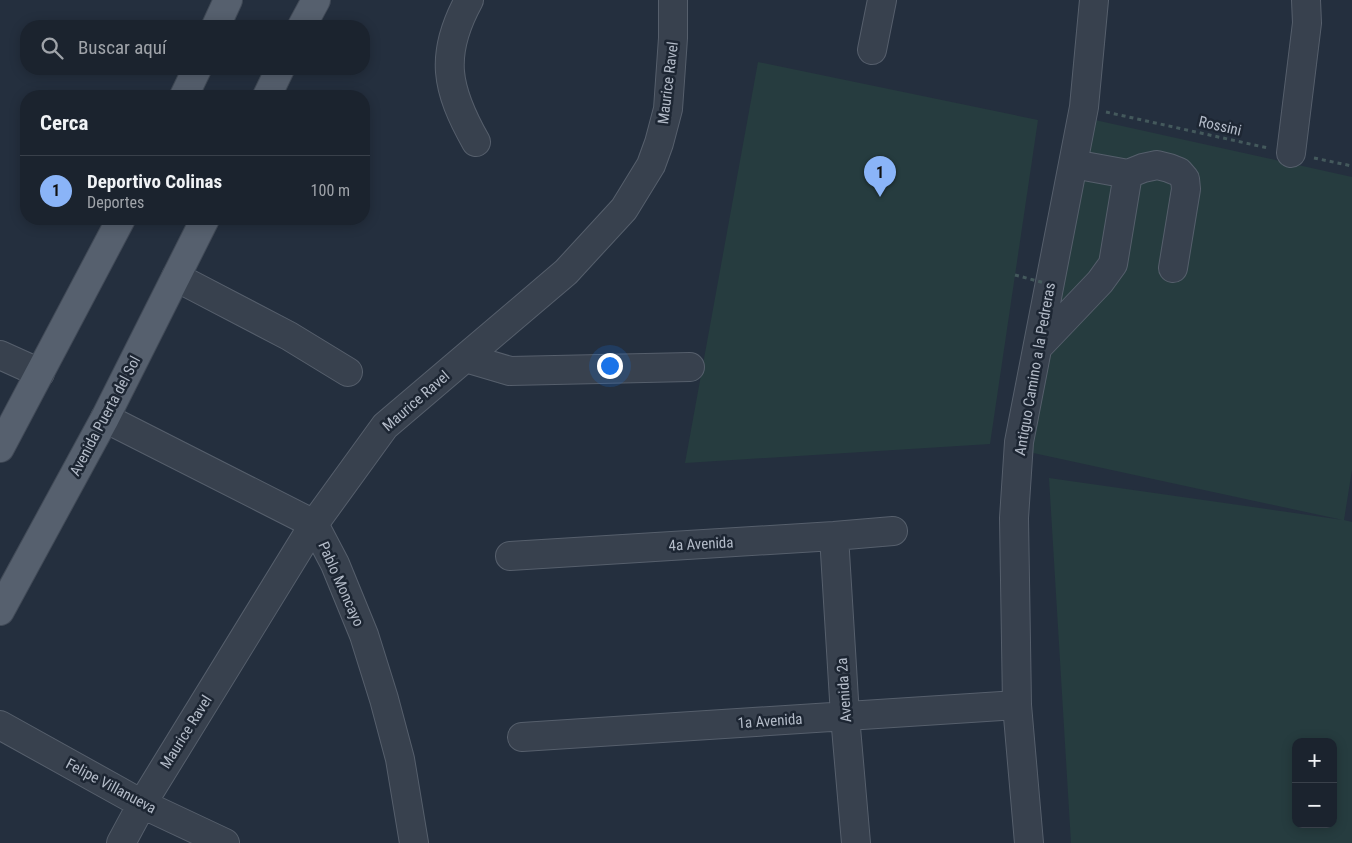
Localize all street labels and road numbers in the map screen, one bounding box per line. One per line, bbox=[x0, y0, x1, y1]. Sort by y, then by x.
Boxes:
street label: Maurice Ravel bbox=[654, 41, 682, 125]
street label: Rossini bbox=[1197, 112, 1243, 140]
street label: Antiguo Camino a la Pedreras bbox=[1011, 281, 1059, 457]
street label: Avenida Puerta del Sol bbox=[66, 353, 144, 479]
street label: Maurice Ravel bbox=[379, 367, 453, 435]
street label: 4a Avenida bbox=[668, 533, 734, 555]
street label: Pablo Moncayo bbox=[314, 539, 368, 629]
street label: Avenida 2a bbox=[833, 657, 855, 723]
street label: Maurice Ravel bbox=[156, 692, 216, 772]
street label: 1a Avenida bbox=[737, 710, 803, 732]
street label: Felipe Villanueva bbox=[63, 755, 159, 817]

